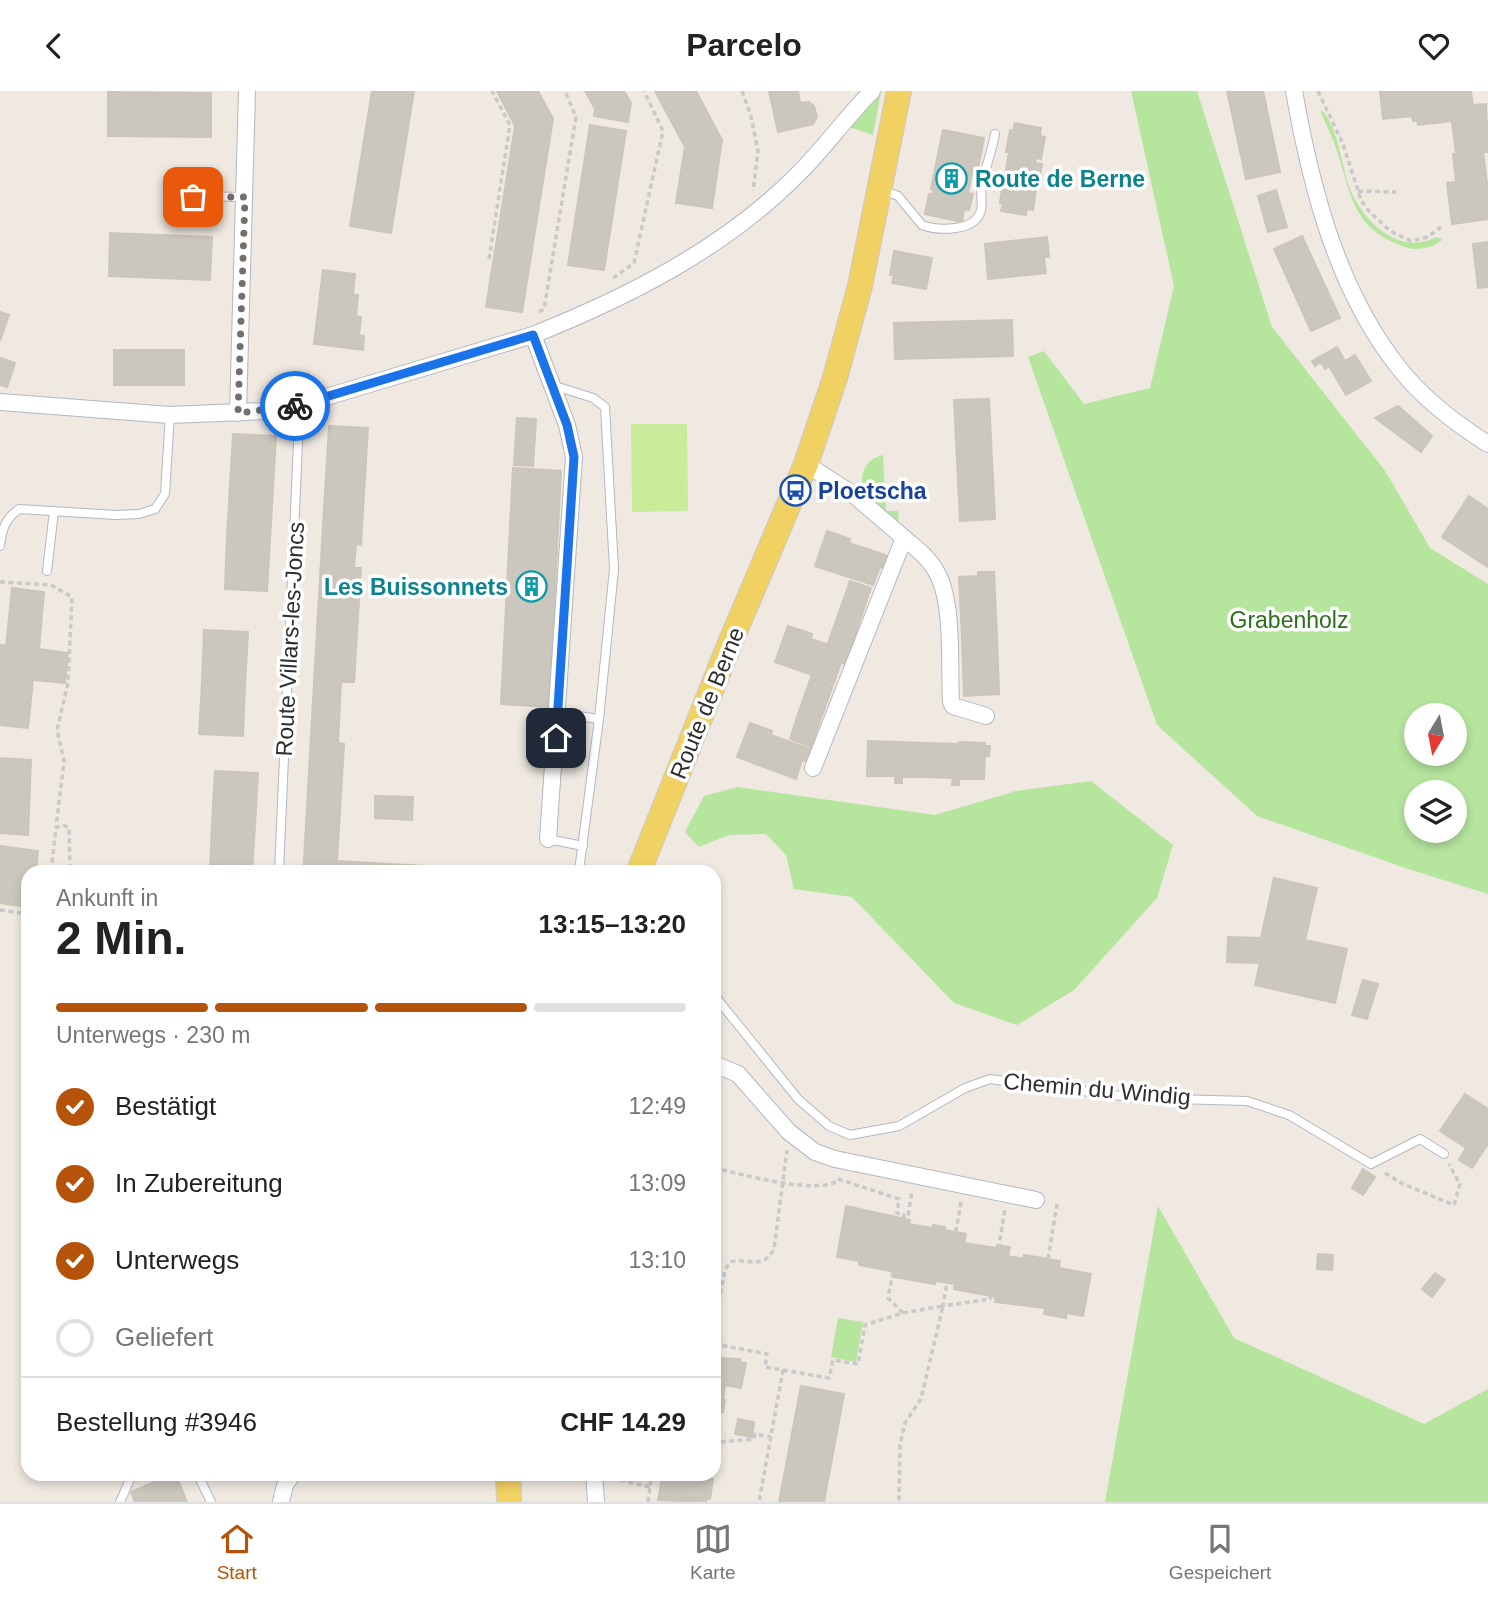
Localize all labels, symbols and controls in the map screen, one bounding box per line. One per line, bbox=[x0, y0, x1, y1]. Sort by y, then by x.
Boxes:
icon: back bbox=[35, 27, 73, 65]
text: Parcelo bbox=[686, 27, 802, 63]
icon: heart bbox=[1415, 27, 1453, 65]
building icon: Route de Berne bbox=[935, 162, 969, 196]
place label: Route de Berne bbox=[975, 166, 1145, 192]
pin bbox=[163, 167, 223, 227]
icon: bag bbox=[174, 178, 212, 216]
courier bbox=[260, 371, 330, 441]
icon: bike bbox=[276, 387, 314, 425]
bus stop icon: Ploetscha bbox=[778, 474, 812, 508]
place label: Ploetscha bbox=[818, 478, 927, 504]
street label: Route Villars-les-Joncs bbox=[271, 521, 309, 757]
building icon: Les Buissonnets bbox=[514, 570, 548, 604]
place label: Les Buissonnets bbox=[324, 574, 508, 600]
park label: Grabenholz bbox=[1230, 607, 1348, 633]
street label: Route de Berne bbox=[665, 623, 749, 783]
north arrow bbox=[1404, 703, 1466, 767]
map controls bbox=[1404, 703, 1467, 843]
pin bbox=[526, 708, 586, 768]
icon: home bbox=[537, 719, 575, 757]
button: layers bbox=[1404, 780, 1467, 843]
text: Ankunft in bbox=[56, 885, 158, 911]
text: 13:15–13:20 bbox=[539, 909, 686, 939]
text: 2 Min. bbox=[56, 912, 186, 964]
text: Unterwegs · 230 m bbox=[56, 1022, 250, 1048]
street label: Chemin du Windig bbox=[1002, 1068, 1192, 1110]
icon: check bbox=[56, 1088, 94, 1126]
text: Bestätigt bbox=[115, 1091, 216, 1121]
text: 12:49 bbox=[628, 1093, 686, 1119]
icon: check bbox=[56, 1165, 94, 1203]
text: In Zubereitung bbox=[115, 1168, 283, 1198]
text: 13:09 bbox=[628, 1170, 686, 1196]
icon: check bbox=[56, 1242, 94, 1280]
text: Unterwegs bbox=[115, 1245, 239, 1275]
text: 13:10 bbox=[628, 1247, 686, 1273]
text: Geliefert bbox=[115, 1322, 213, 1352]
text: Bestellung #3946 bbox=[56, 1407, 257, 1437]
text: CHF 14.29 bbox=[560, 1407, 686, 1437]
tab: Start bbox=[217, 1520, 257, 1584]
tab: Karte bbox=[690, 1520, 736, 1584]
tab: Gespeichert bbox=[1169, 1520, 1271, 1584]

